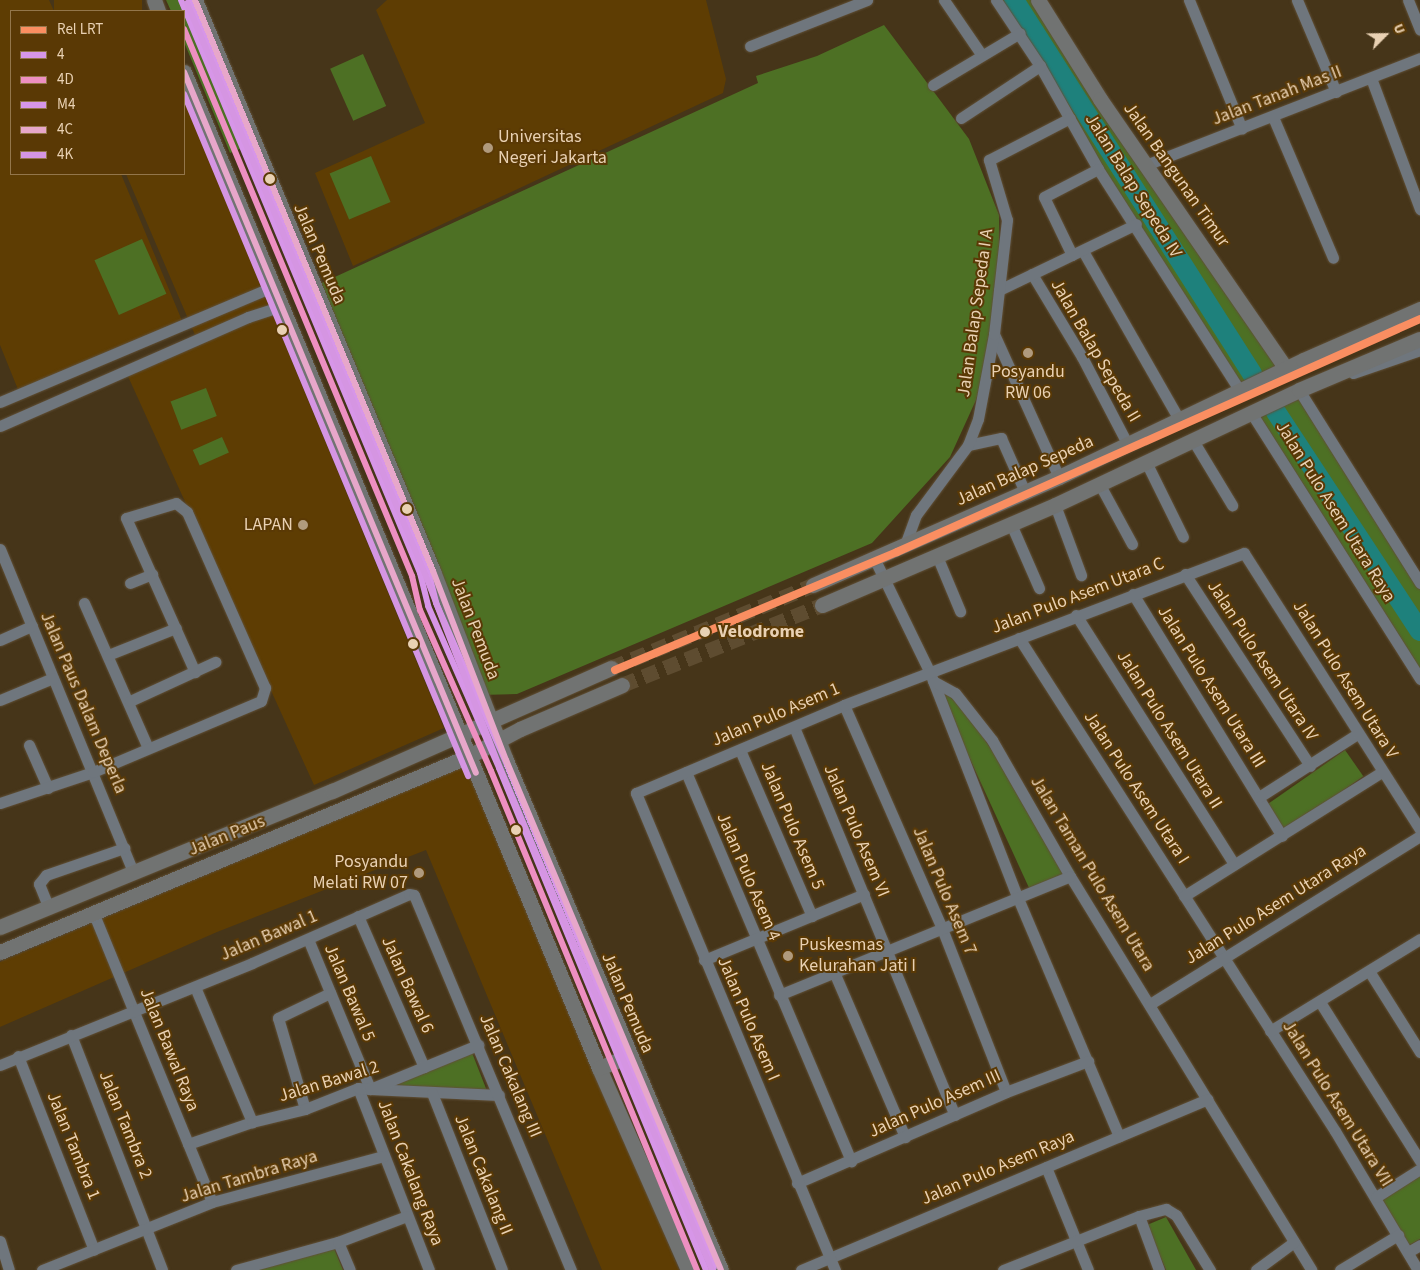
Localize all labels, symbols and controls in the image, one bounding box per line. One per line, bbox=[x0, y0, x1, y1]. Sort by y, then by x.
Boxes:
legend bbox=[10, 10, 185, 175]
north arrow bbox=[1360, 10, 1410, 60]
text: Rel LRT bbox=[57, 19, 103, 40]
text: U bbox=[1388, 21, 1410, 37]
text: 4 bbox=[57, 44, 64, 65]
street label: Jalan Tanah Mas II bbox=[1209, 61, 1345, 131]
text: 4D bbox=[57, 69, 74, 90]
text: M4 bbox=[57, 94, 75, 115]
street label: Jalan Bangunan Timur bbox=[1118, 99, 1234, 251]
street label: Jalan Balap Sepeda IV bbox=[1080, 110, 1186, 262]
text: 4C bbox=[57, 119, 73, 140]
place label: Universitas Negeri Jakarta bbox=[498, 127, 607, 170]
marker: Universitas Negeri Jakarta bbox=[482, 142, 494, 154]
text: 4K bbox=[57, 144, 73, 165]
unlabelled marker bbox=[265, 174, 275, 184]
street label: Jalan Pemuda bbox=[288, 200, 350, 308]
street label: Jalan Balap Sepeda I A bbox=[953, 227, 999, 399]
street label: Jalan Balap Sepeda II bbox=[1045, 276, 1145, 426]
unlabelled marker bbox=[277, 325, 287, 335]
marker: Posyandu RW 06 bbox=[1021, 346, 1035, 360]
place label: Posyandu RW 06 bbox=[991, 362, 1065, 404]
street label: Jalan Pulo Asem Utara Raya bbox=[1270, 418, 1400, 606]
street label: Jalan Balap Sepeda bbox=[953, 431, 1097, 511]
unlabelled marker bbox=[402, 504, 412, 514]
place label: LAPAN bbox=[244, 514, 293, 536]
marker: LAPAN bbox=[297, 519, 309, 531]
street label: Jalan Pulo Asem Utara C bbox=[989, 553, 1167, 639]
street label: Jalan Pemuda bbox=[446, 575, 504, 683]
street label: Jalan Pulo Asem Utara IV bbox=[1202, 577, 1322, 745]
street label: Jalan Pulo Asem Utara V bbox=[1288, 597, 1402, 763]
street label: Jalan Pulo Asem Utara III bbox=[1152, 602, 1270, 772]
street label: Jalan Paus Dalam Deperla bbox=[35, 609, 131, 797]
place label: Velodrome bbox=[718, 621, 804, 643]
marker: Velodrome bbox=[696, 623, 714, 641]
unlabelled marker bbox=[408, 639, 418, 649]
street label: Jalan Pulo Asem Utara II bbox=[1112, 647, 1226, 813]
street label: Jalan Pulo Asem 1 bbox=[709, 678, 843, 752]
street label: Jalan Pulo Asem Utara I bbox=[1079, 708, 1193, 868]
street label: Jalan Pulo Asem 5 bbox=[755, 759, 829, 893]
street label: Jalan Pulo Asem VI bbox=[818, 761, 894, 901]
street label: Jalan Taman Pulo Asem Utara bbox=[1025, 772, 1159, 976]
street label: Jalan Pulo Asem 4 bbox=[711, 810, 785, 944]
street label: Jalan Paus bbox=[186, 811, 268, 861]
street label: Jalan Pulo Asem 7 bbox=[907, 824, 981, 958]
unlabelled marker bbox=[511, 825, 521, 835]
street label: Jalan Pulo Asem Utara Raya bbox=[1182, 840, 1370, 970]
place label: Posyandu Melati RW 07 bbox=[312, 852, 408, 894]
marker: Posyandu Melati RW 07 bbox=[412, 866, 426, 880]
street label: Jalan Bawal 1 bbox=[217, 906, 321, 966]
street label: Jalan Bawal 6 bbox=[376, 933, 438, 1037]
place label: Puskesmas Kelurahan Jati I bbox=[799, 935, 916, 978]
street label: Jalan Bawal 5 bbox=[319, 941, 379, 1045]
street label: Jalan Pemuda bbox=[596, 949, 658, 1057]
marker: Puskesmas Kelurahan Jati I bbox=[781, 949, 795, 963]
street label: Jalan Pulo Asem I bbox=[712, 954, 784, 1084]
street label: Jalan Bawal Raya bbox=[134, 985, 204, 1115]
street label: Jalan Cakalang III bbox=[474, 1011, 546, 1141]
street label: Jalan Pulo Asem Utara VII bbox=[1277, 1017, 1397, 1191]
street label: Jalan Bawal 2 bbox=[276, 1057, 382, 1107]
street label: Jalan Pulo Asem III bbox=[866, 1065, 1004, 1143]
street label: Jalan Tambra 2 bbox=[94, 1068, 156, 1182]
street label: Jalan Tambra 1 bbox=[42, 1089, 104, 1203]
street label: Jalan Cakalang Raya bbox=[372, 1097, 448, 1249]
street label: Jalan Cakalang II bbox=[449, 1112, 517, 1238]
street label: Jalan Pulo Asem Raya bbox=[918, 1126, 1078, 1210]
street label: Jalan Tambra Raya bbox=[178, 1146, 320, 1208]

